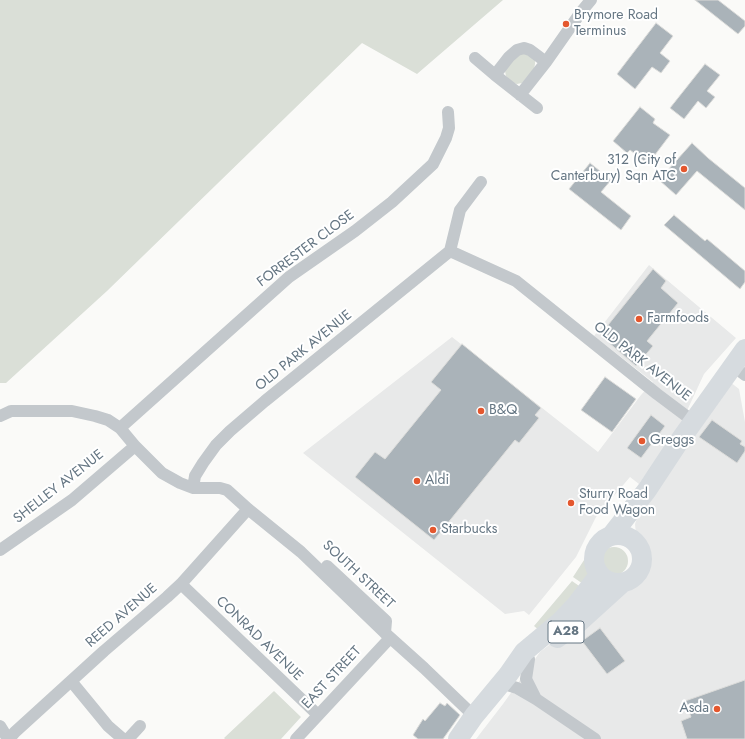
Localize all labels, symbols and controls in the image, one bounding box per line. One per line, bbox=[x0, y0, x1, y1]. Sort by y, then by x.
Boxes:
place label: Brymore Road Terminus bbox=[574, 8, 658, 40]
marker: Brymore Road Terminus bbox=[561, 19, 571, 29]
place label: 312 (City of Canterbury) Sqn ATC bbox=[551, 153, 676, 186]
marker: 312 (City of Canterbury) Sqn ATC bbox=[679, 164, 689, 174]
street label: FORRESTER CLOSE bbox=[254, 207, 358, 291]
street label: OLD PARK AVENUE bbox=[252, 307, 356, 395]
place label: Farmfoods bbox=[647, 311, 709, 327]
marker: Farmfoods bbox=[634, 314, 644, 324]
street label: OLD PARK AVENUE bbox=[590, 319, 694, 405]
place label: B&Q bbox=[489, 403, 517, 419]
marker: B&Q bbox=[476, 406, 486, 416]
place label: Greggs bbox=[650, 433, 694, 449]
marker: Greggs bbox=[637, 436, 647, 446]
street label: SHELLEY AVENUE bbox=[11, 447, 107, 527]
place label: Aldi bbox=[425, 473, 449, 489]
marker: Aldi bbox=[412, 476, 422, 486]
place label: Sturry Road Food Wagon bbox=[579, 487, 655, 520]
marker: Sturry Road Food Wagon bbox=[566, 498, 576, 508]
place label: Starbucks bbox=[441, 522, 497, 538]
marker: Starbucks bbox=[428, 525, 438, 535]
street label: SOUTH STREET bbox=[319, 537, 397, 613]
street label: REED AVENUE bbox=[83, 580, 161, 652]
street label: CONRAD AVENUE bbox=[212, 593, 306, 685]
road number: A28 bbox=[548, 621, 584, 643]
street label: EAST STREET bbox=[299, 643, 365, 713]
place label: Asda bbox=[679, 701, 709, 717]
marker: Asda bbox=[712, 704, 722, 714]

